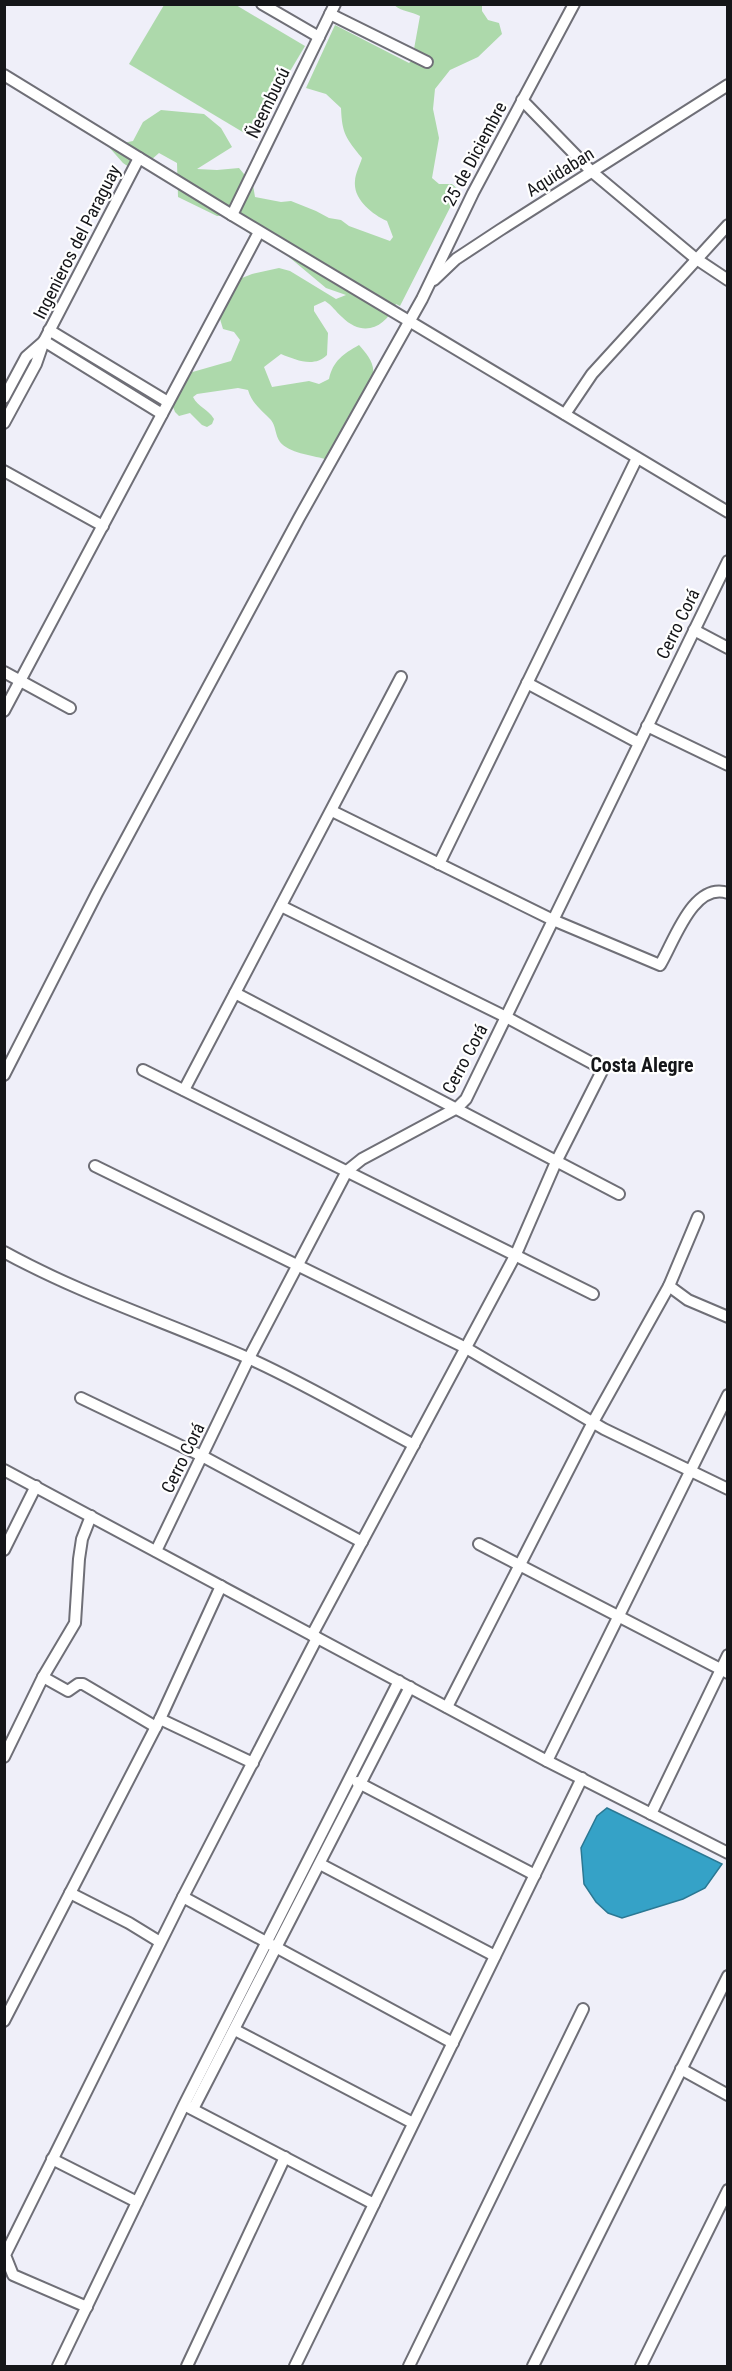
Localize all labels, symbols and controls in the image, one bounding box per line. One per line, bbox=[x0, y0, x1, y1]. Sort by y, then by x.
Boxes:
street label: Ñeembucú bbox=[241, 64, 294, 142]
street label: 25 de Diciembre bbox=[438, 98, 511, 209]
street label: Aquidaban bbox=[522, 143, 598, 201]
street label: Ingenieros del Paraguay bbox=[29, 161, 125, 322]
street label: Cerro Corá bbox=[652, 585, 704, 662]
street label: Cerro Corá bbox=[438, 1020, 492, 1097]
district label: Costa Alegre bbox=[590, 1053, 694, 1077]
street label: Cerro Corá bbox=[157, 1419, 209, 1496]

